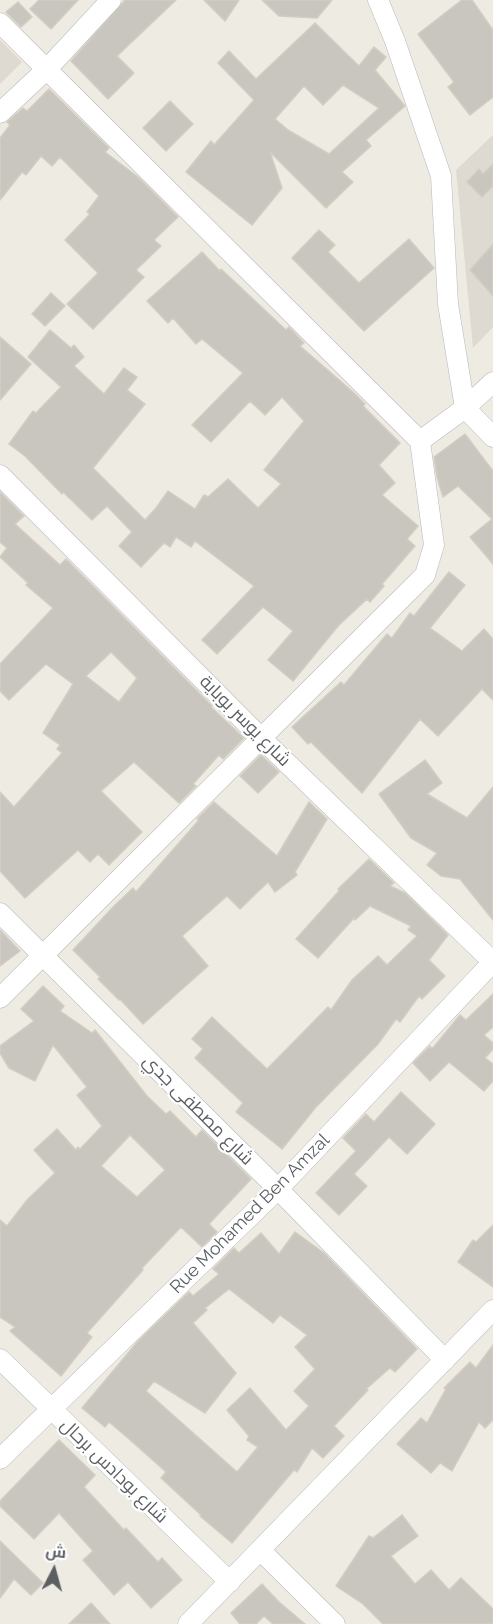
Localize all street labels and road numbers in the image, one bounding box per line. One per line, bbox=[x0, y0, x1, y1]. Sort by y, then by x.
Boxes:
street label: شارع يوسر بوباية bbox=[195, 671, 295, 771]
street label: شارع مصطفى جدي bbox=[138, 1050, 258, 1170]
street label: Rue Mohamed Ben Amzal bbox=[166, 1130, 334, 1298]
street label: شارع بودادس برحال bbox=[56, 1414, 172, 1528]

